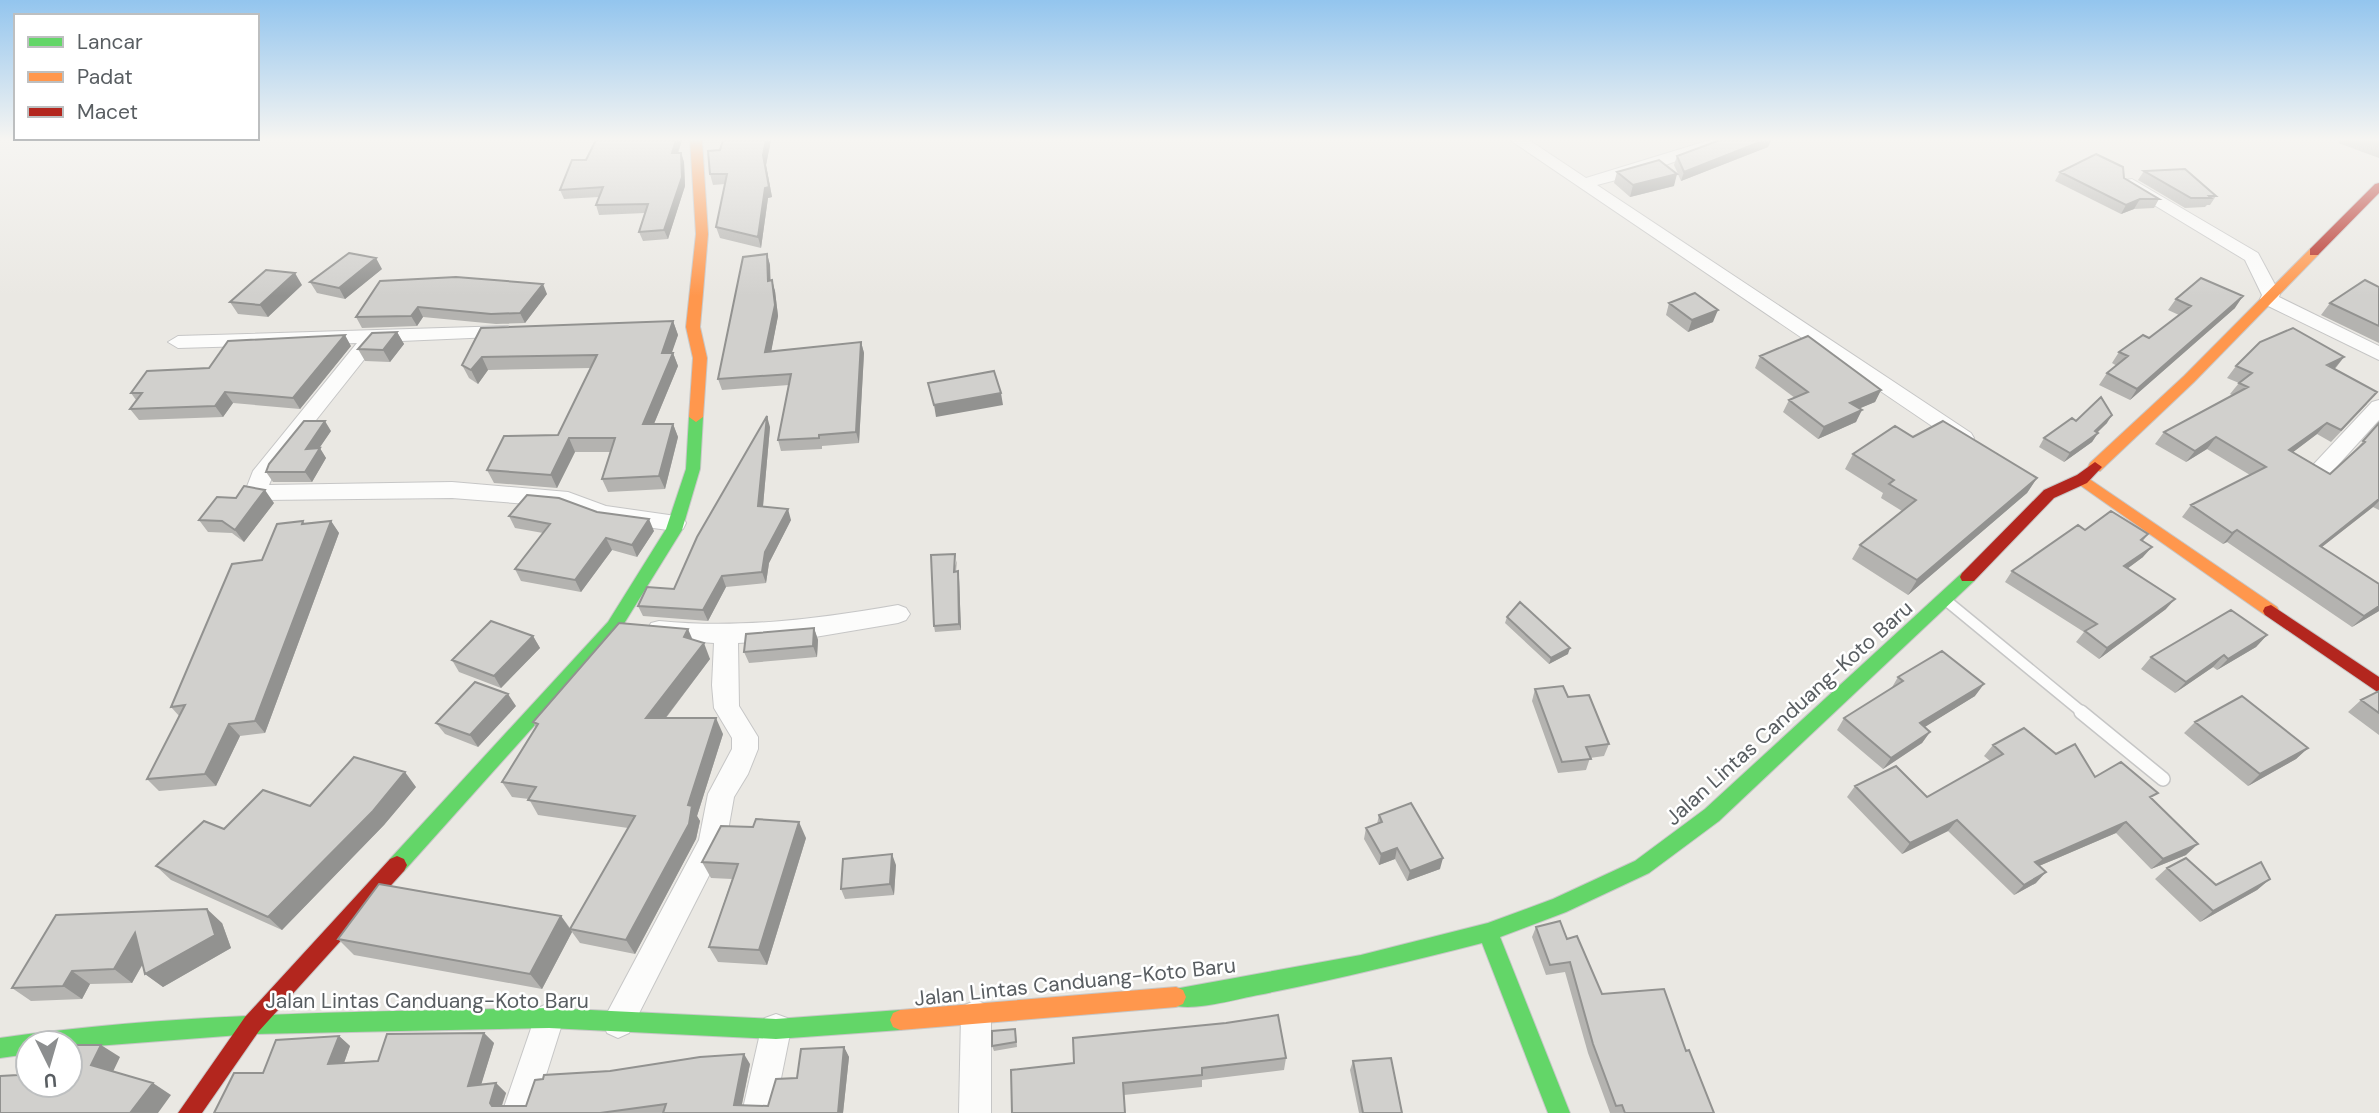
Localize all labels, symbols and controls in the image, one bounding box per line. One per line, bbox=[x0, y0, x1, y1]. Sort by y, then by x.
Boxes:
legend bbox=[14, 14, 259, 140]
text: Lancar bbox=[77, 28, 143, 56]
text: Padat bbox=[77, 63, 133, 91]
text: Macet bbox=[77, 98, 138, 126]
street label: Jalan Lintas Canduang-Koto Baru bbox=[1659, 594, 1919, 832]
street label: Jalan Lintas Canduang-Koto Baru bbox=[913, 951, 1237, 1013]
street label: Jalan Lintas Canduang-Koto Baru bbox=[265, 987, 589, 1015]
north arrow bbox=[14, 1029, 84, 1099]
text: U bbox=[43, 1067, 58, 1093]

